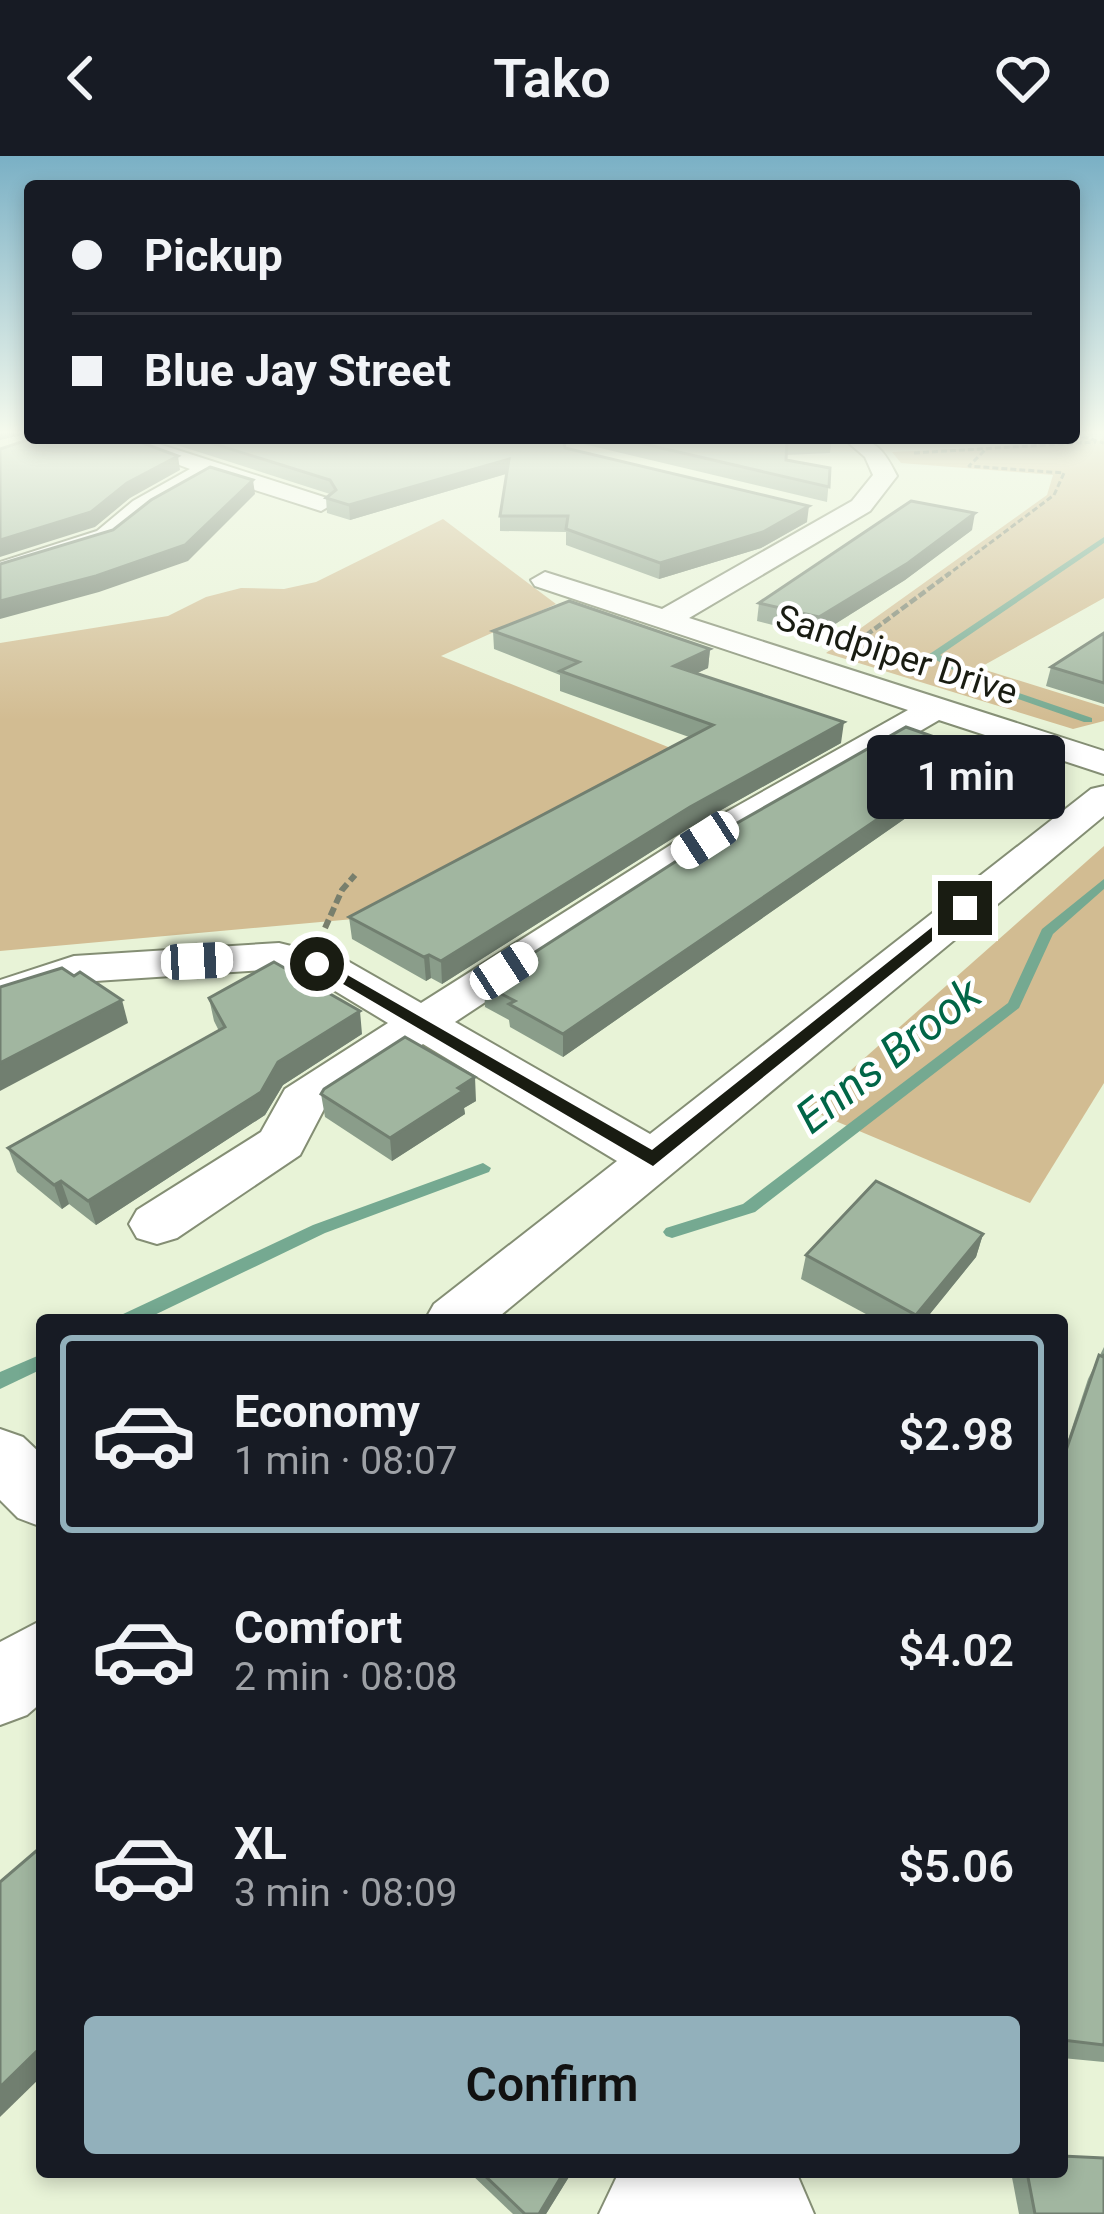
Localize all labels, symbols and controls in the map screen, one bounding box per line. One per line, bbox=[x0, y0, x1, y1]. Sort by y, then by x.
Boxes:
icon: back bbox=[48, 45, 114, 111]
icon: heart bbox=[990, 45, 1056, 111]
text: Tako bbox=[493, 47, 611, 110]
text: Pickup bbox=[144, 229, 283, 282]
text: Blue Jay Street bbox=[144, 344, 451, 397]
street label: Sandpiper Drive bbox=[771, 596, 1023, 714]
callout: 1 min bbox=[866, 734, 1064, 818]
text: 1 min bbox=[917, 754, 1015, 800]
car bbox=[665, 805, 745, 875]
route end bbox=[938, 881, 992, 935]
car bbox=[464, 936, 544, 1006]
route start bbox=[290, 937, 344, 991]
car bbox=[160, 941, 234, 981]
water label: Enns Brook bbox=[785, 966, 993, 1144]
icon: car bbox=[90, 1380, 198, 1488]
text: Economy bbox=[234, 1385, 420, 1438]
text: $2.98 bbox=[898, 1408, 1014, 1461]
text: 1 min · 08:07 bbox=[234, 1438, 457, 1484]
icon: car bbox=[90, 1596, 198, 1704]
text: Comfort bbox=[234, 1601, 402, 1654]
text: $4.02 bbox=[898, 1624, 1014, 1677]
text: 2 min · 08:08 bbox=[234, 1654, 457, 1700]
icon: car bbox=[90, 1812, 198, 1920]
text: XL bbox=[234, 1817, 287, 1870]
text: $5.06 bbox=[898, 1840, 1014, 1893]
text: 3 min · 08:09 bbox=[234, 1870, 457, 1916]
button: Confirm bbox=[84, 2016, 1020, 2154]

